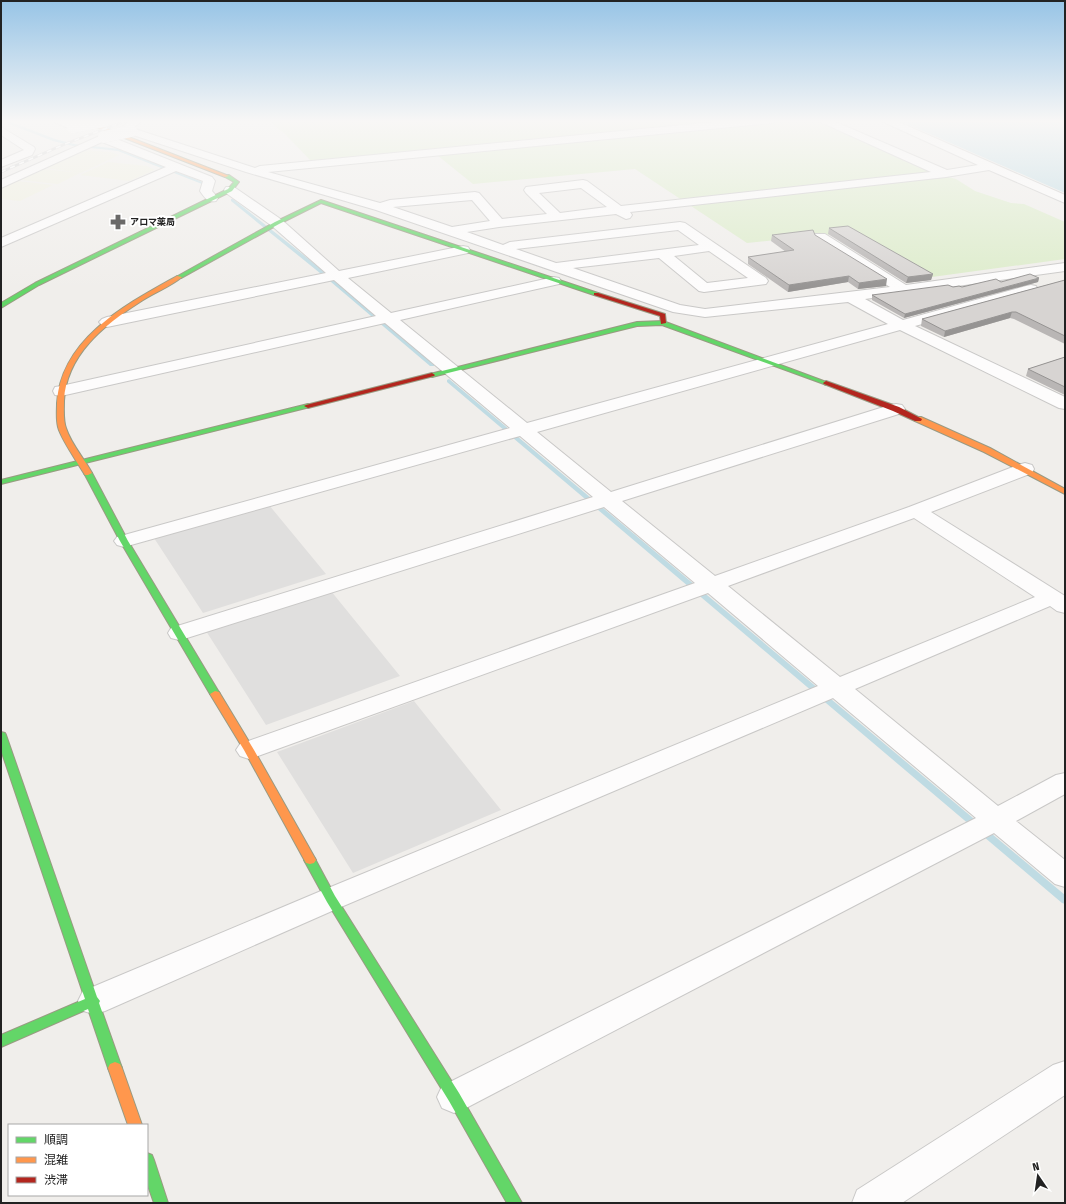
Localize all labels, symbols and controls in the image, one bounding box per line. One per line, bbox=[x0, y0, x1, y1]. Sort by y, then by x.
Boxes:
pharmacy icon: アロマ薬局 bbox=[109, 213, 127, 231]
place label: アロマ薬局 bbox=[130, 217, 175, 227]
legend bbox=[8, 1124, 148, 1196]
text: 順調 bbox=[44, 1133, 68, 1147]
text: 混雑 bbox=[44, 1153, 68, 1167]
north arrow bbox=[1018, 1156, 1058, 1196]
text: N bbox=[1031, 1160, 1041, 1174]
text: 渋滞 bbox=[44, 1173, 68, 1187]

